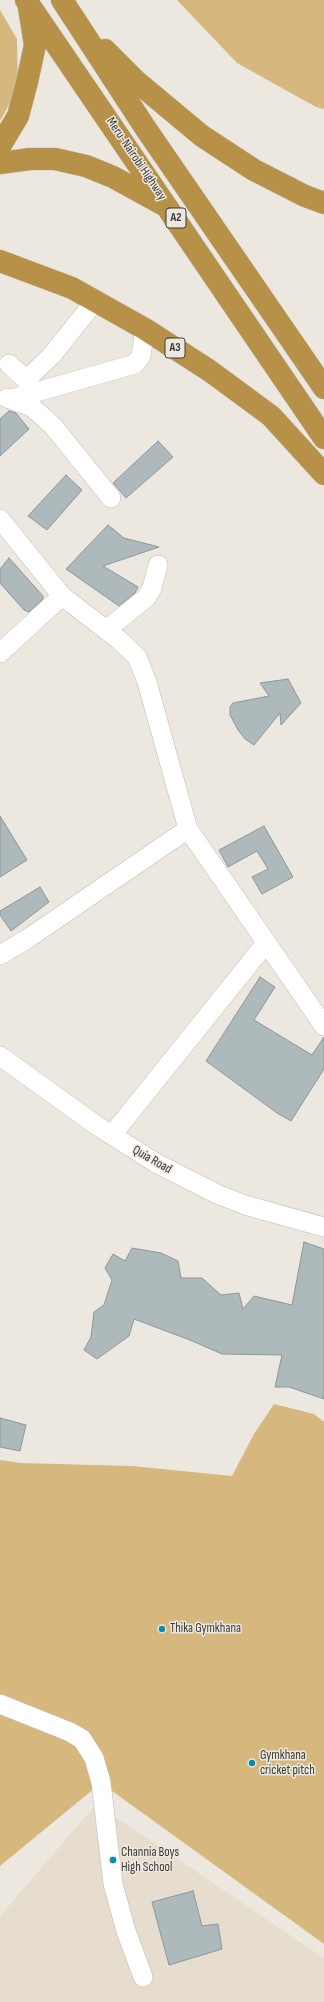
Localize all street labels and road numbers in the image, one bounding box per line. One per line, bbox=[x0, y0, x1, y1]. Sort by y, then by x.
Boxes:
street label: Meru-Nairobi Highway bbox=[103, 115, 169, 203]
road number: A2 bbox=[166, 208, 186, 228]
road number: A3 bbox=[165, 338, 185, 358]
street label: Quia Road bbox=[129, 1142, 175, 1178]

